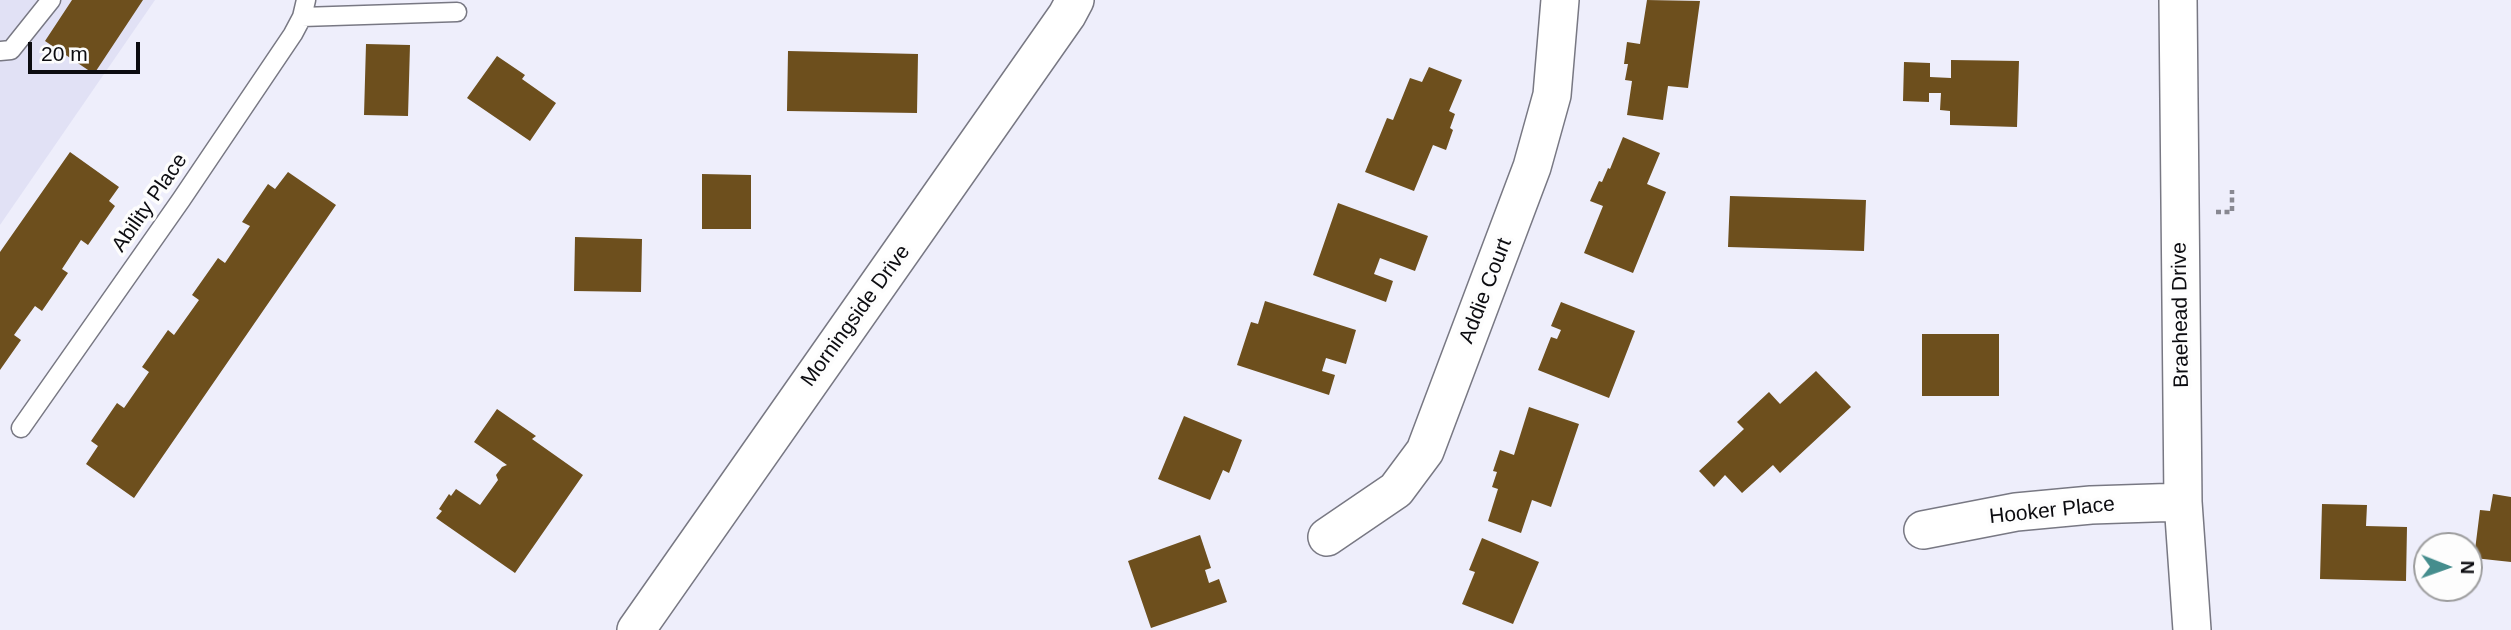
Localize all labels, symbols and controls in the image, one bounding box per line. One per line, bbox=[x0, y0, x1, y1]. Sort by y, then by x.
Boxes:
scale bar bbox=[32, 28, 144, 72]
text: 20 m bbox=[41, 42, 88, 65]
street label: Ability Place bbox=[107, 149, 193, 257]
street label: Addie Court bbox=[1454, 235, 1518, 347]
street label: Morningside Drive bbox=[796, 240, 916, 392]
street label: Braehead Drive bbox=[2167, 242, 2195, 388]
street label: Hooker Place bbox=[1988, 492, 2116, 530]
north arrow bbox=[2413, 532, 2483, 602]
text: N bbox=[2457, 560, 2478, 574]

